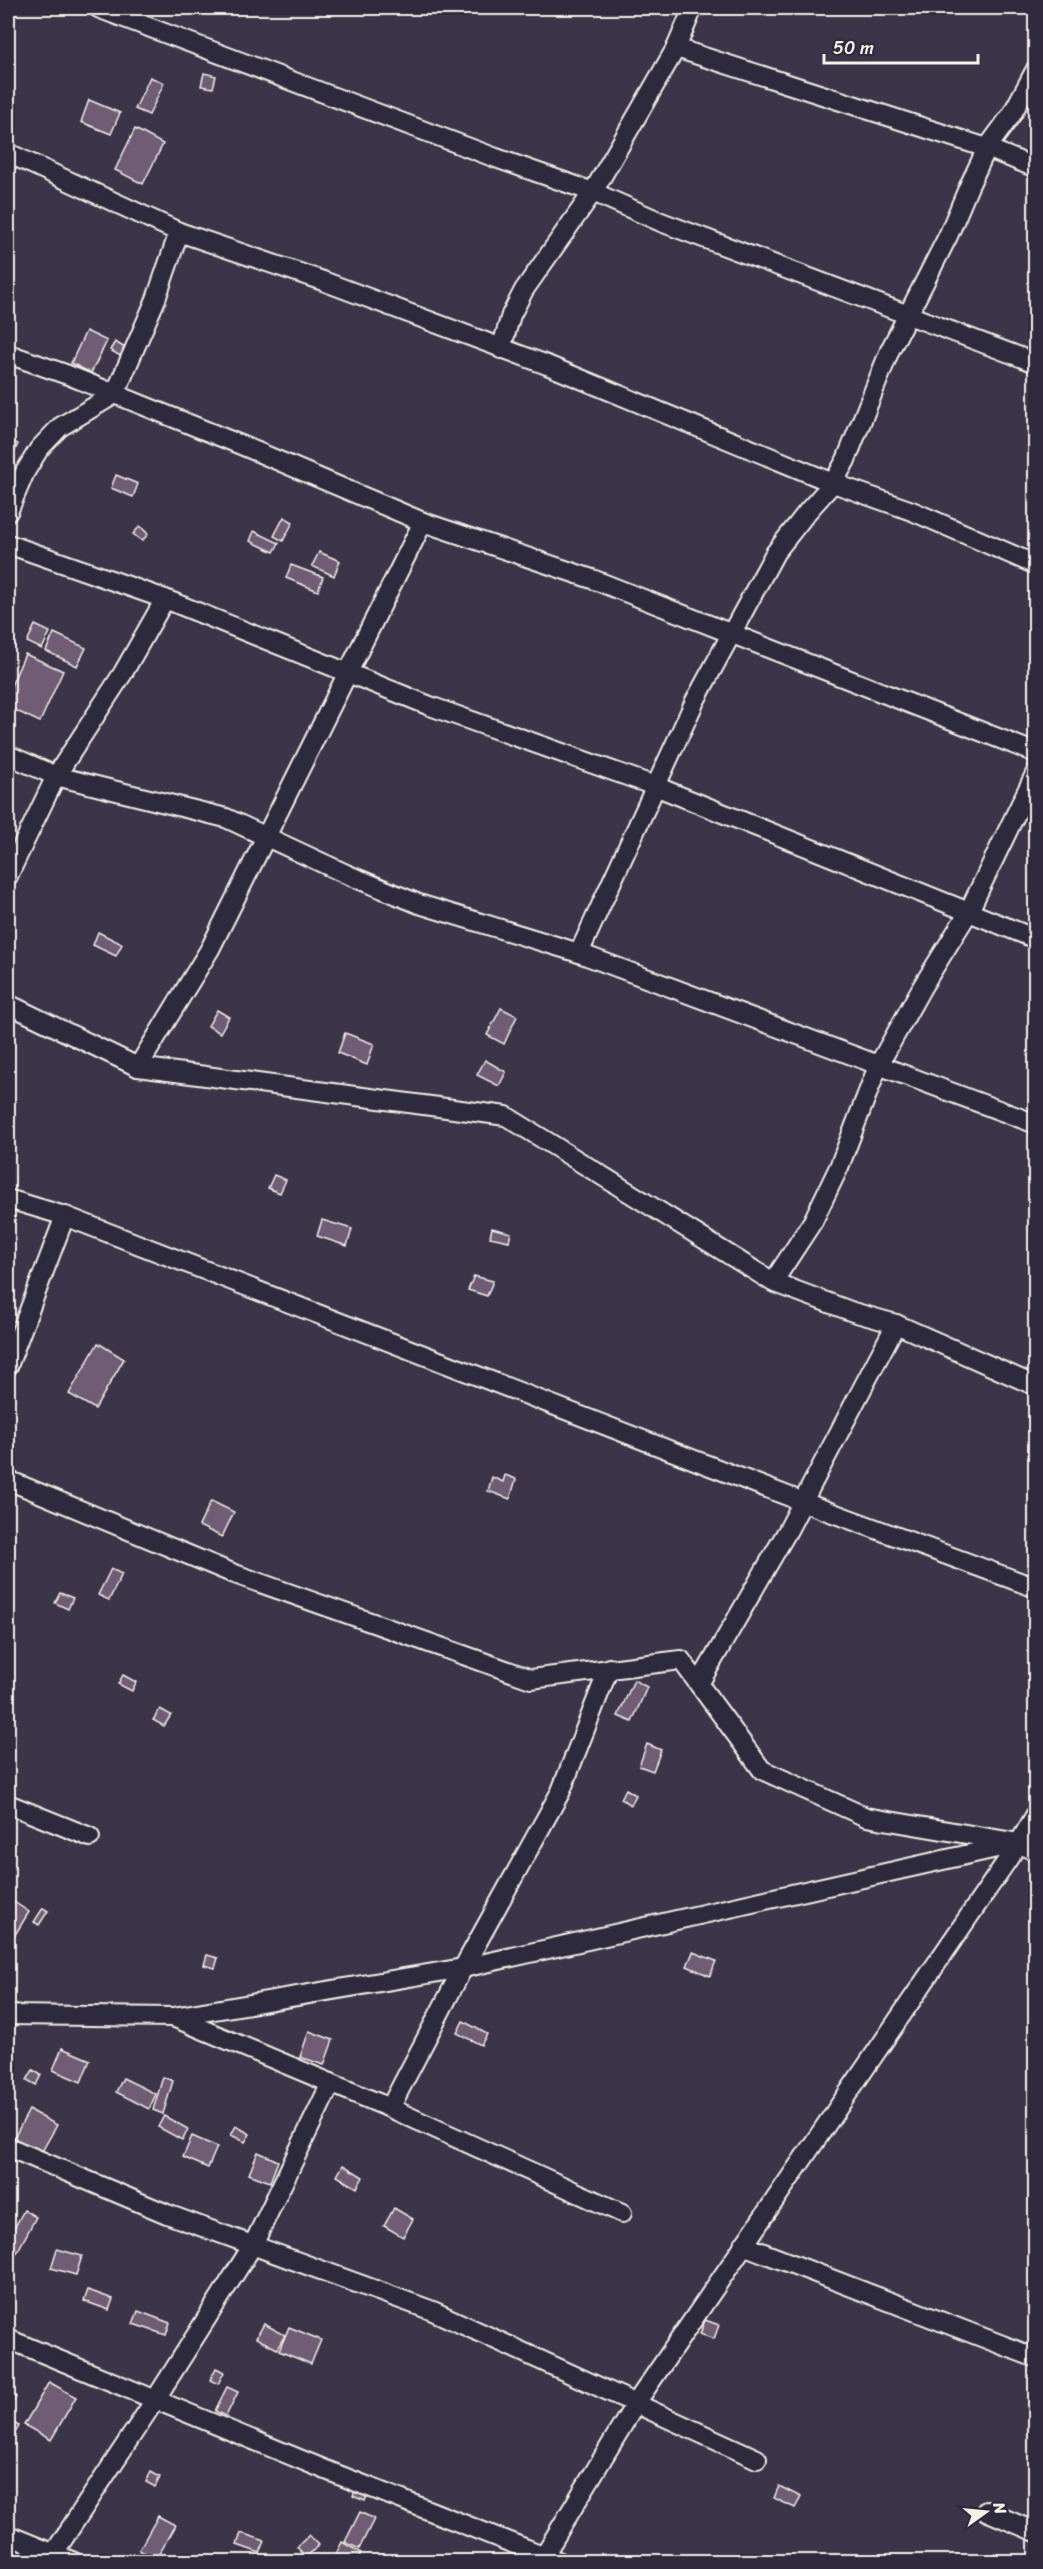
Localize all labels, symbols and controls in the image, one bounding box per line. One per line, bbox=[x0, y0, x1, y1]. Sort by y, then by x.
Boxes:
scale bar bbox=[824, 27, 978, 65]
text: 50 m bbox=[833, 32, 874, 64]
north arrow bbox=[956, 2482, 1016, 2542]
text: N bbox=[984, 2498, 1016, 2518]

